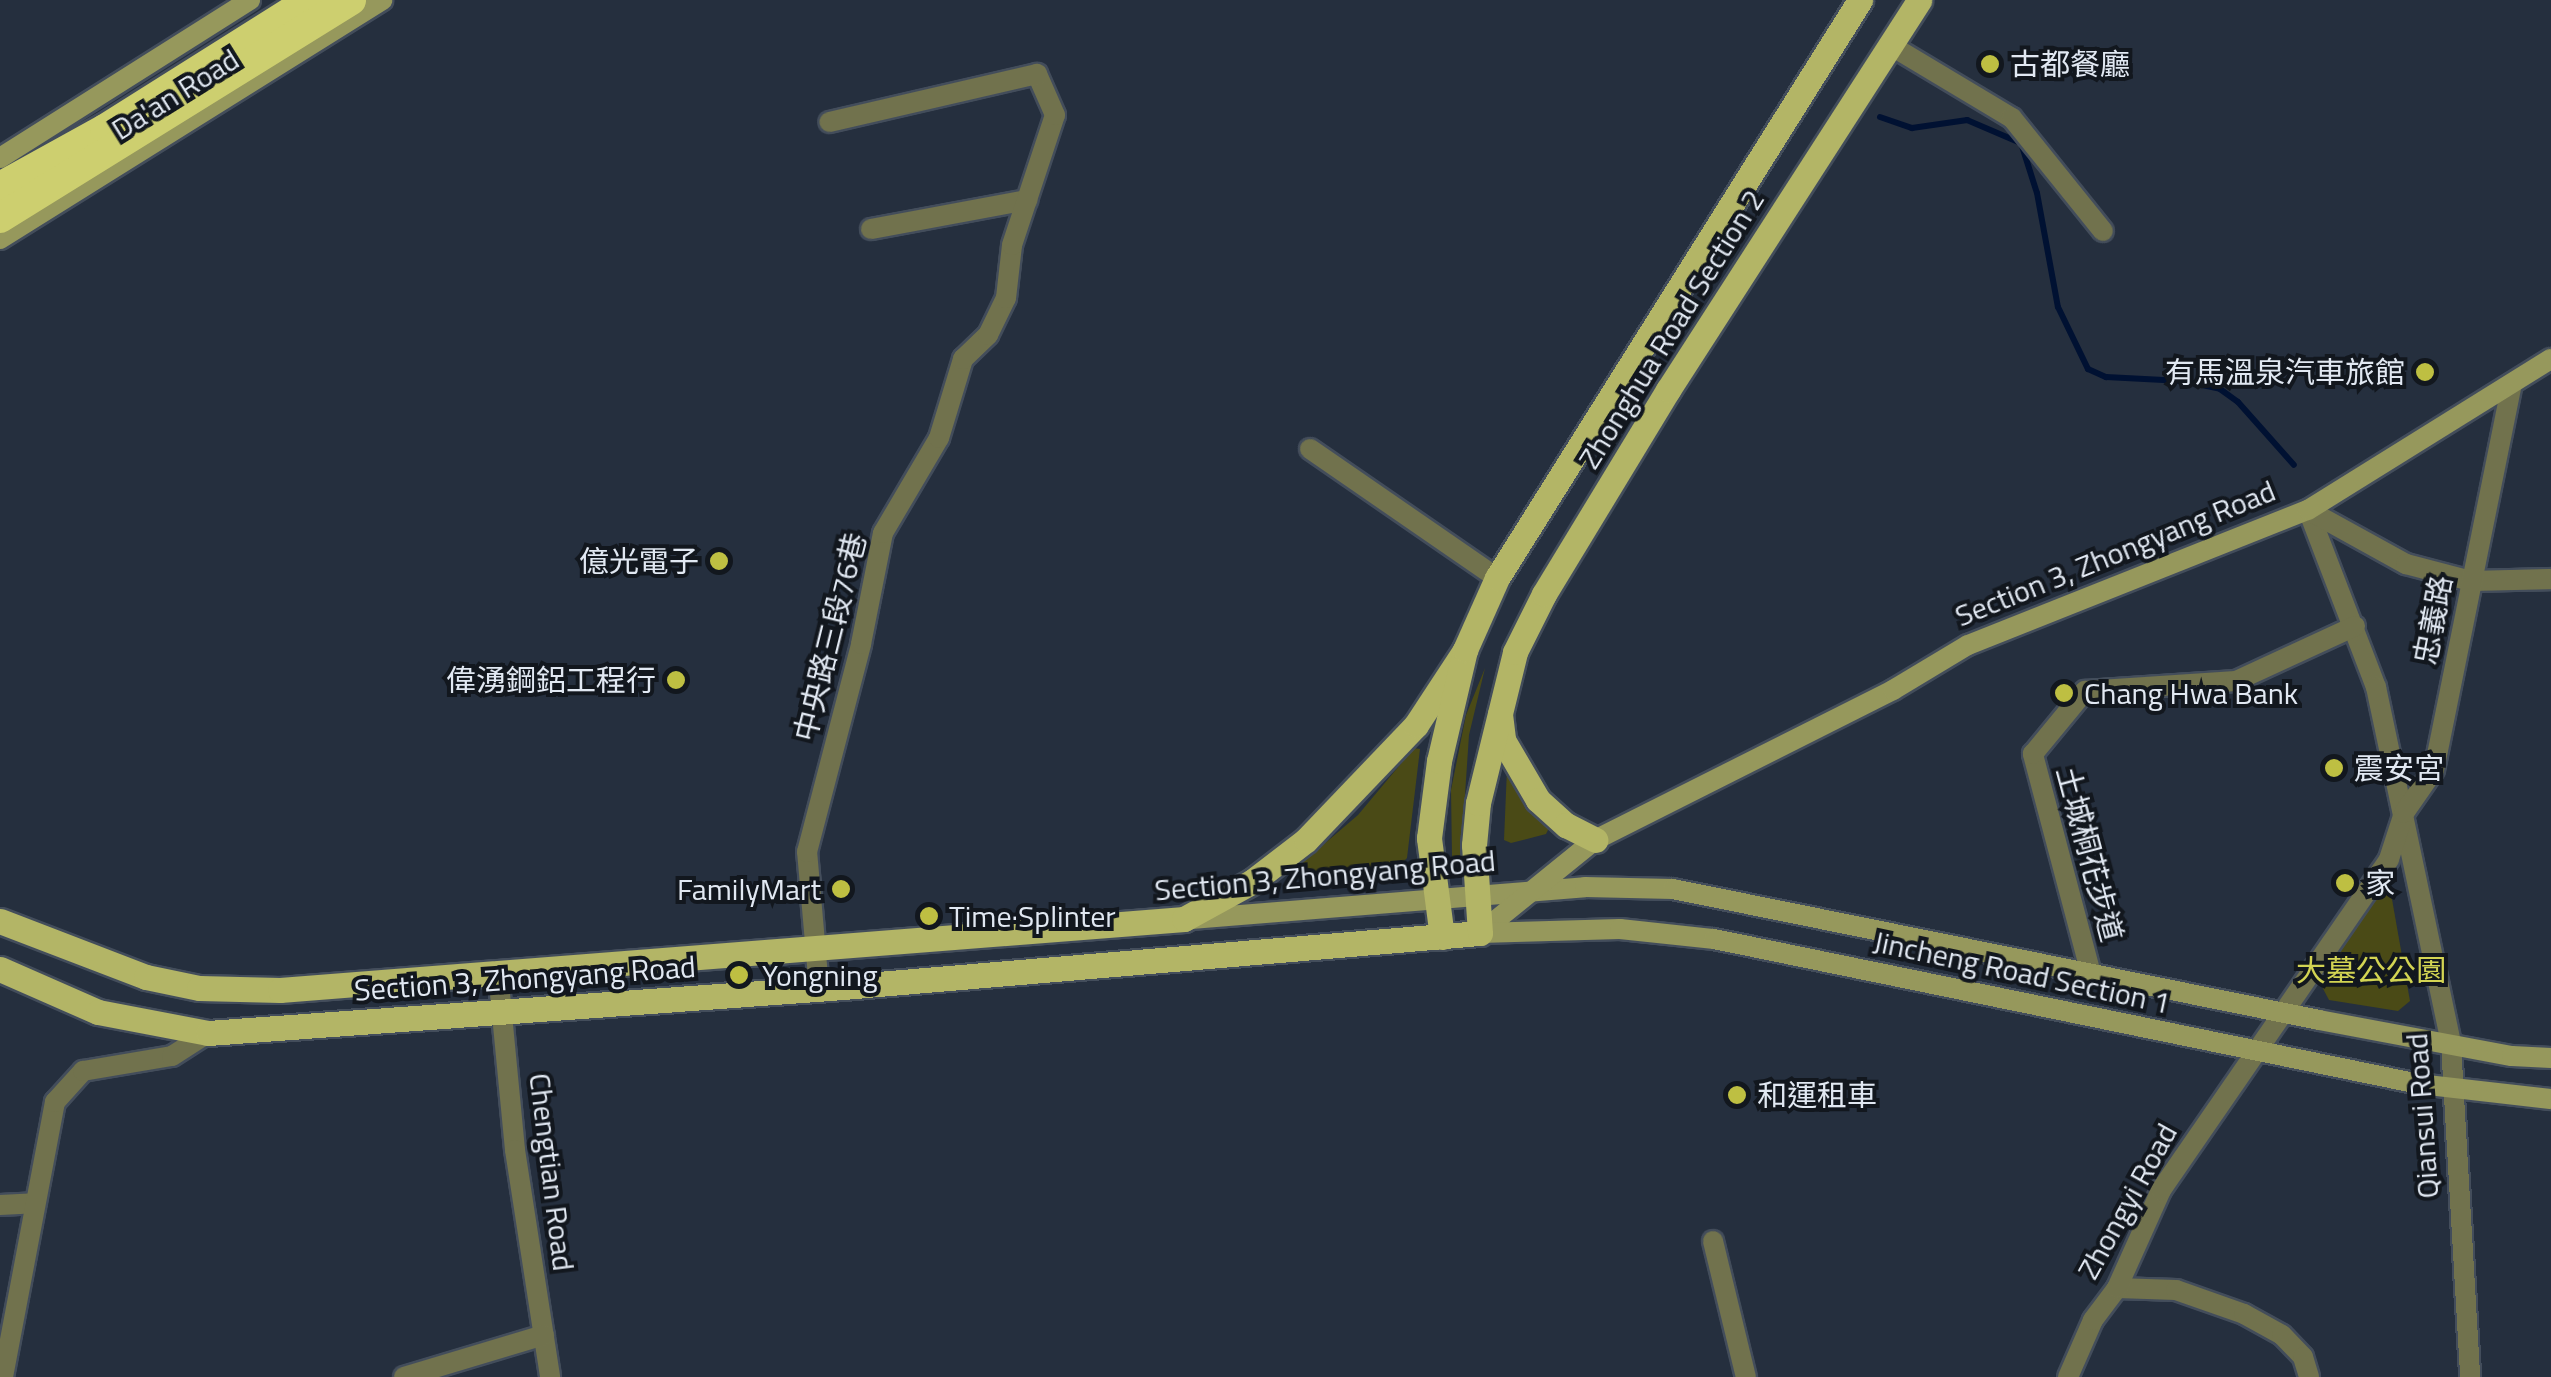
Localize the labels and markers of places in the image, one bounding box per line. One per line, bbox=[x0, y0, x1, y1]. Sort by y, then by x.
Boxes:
place label: 古都餐廳 bbox=[2010, 46, 2130, 82]
marker: 古都餐廳 bbox=[1979, 53, 2001, 75]
place label: 有馬溫泉汽車旅館 bbox=[2165, 354, 2405, 390]
marker: 有馬溫泉汽車旅館 bbox=[2414, 361, 2436, 383]
place label: 億光電子 bbox=[579, 543, 699, 579]
marker: 億光電子 bbox=[708, 550, 730, 572]
place label: 偉湧鋼鋁工程行 bbox=[446, 662, 656, 698]
marker: 偉湧鋼鋁工程行 bbox=[665, 669, 687, 691]
place label: Chang Hwa Bank bbox=[2084, 675, 2298, 711]
marker: Chang Hwa Bank bbox=[2053, 682, 2075, 704]
place label: 震安宮 bbox=[2354, 750, 2444, 786]
marker: 震安宮 bbox=[2323, 757, 2345, 779]
place label: 家 bbox=[2365, 865, 2395, 901]
place label: FamilyMart bbox=[677, 871, 821, 907]
marker: 家 bbox=[2334, 872, 2356, 894]
marker: FamilyMart bbox=[830, 878, 852, 900]
place label: Time·Splinter bbox=[949, 898, 1116, 934]
marker: Time·Splinter bbox=[918, 905, 940, 927]
place label: Yongning bbox=[762, 957, 878, 993]
marker: Yongning bbox=[726, 962, 752, 988]
place label: 和運租車 bbox=[1757, 1077, 1877, 1113]
marker: 和運租車 bbox=[1726, 1084, 1748, 1106]

